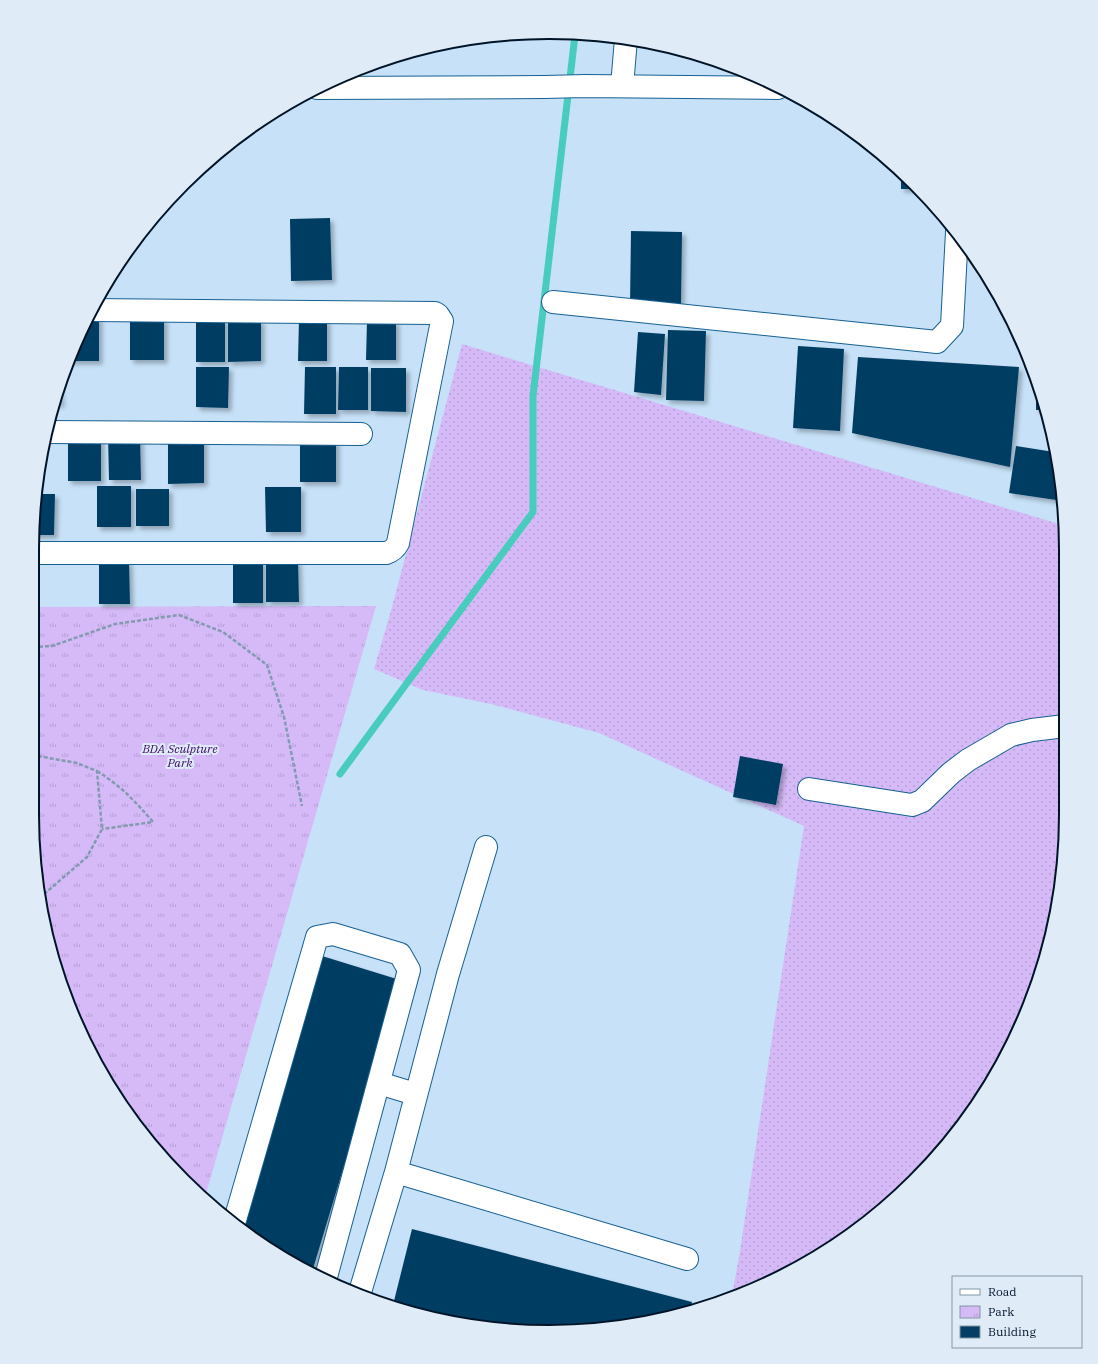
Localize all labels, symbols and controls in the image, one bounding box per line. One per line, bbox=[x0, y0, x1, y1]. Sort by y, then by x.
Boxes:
park label: BDA Sculpture Park bbox=[141, 741, 218, 770]
legend bbox=[952, 1276, 1082, 1348]
text: Road bbox=[988, 1284, 1017, 1299]
text: Park bbox=[988, 1304, 1014, 1319]
text: Building bbox=[988, 1324, 1036, 1339]

